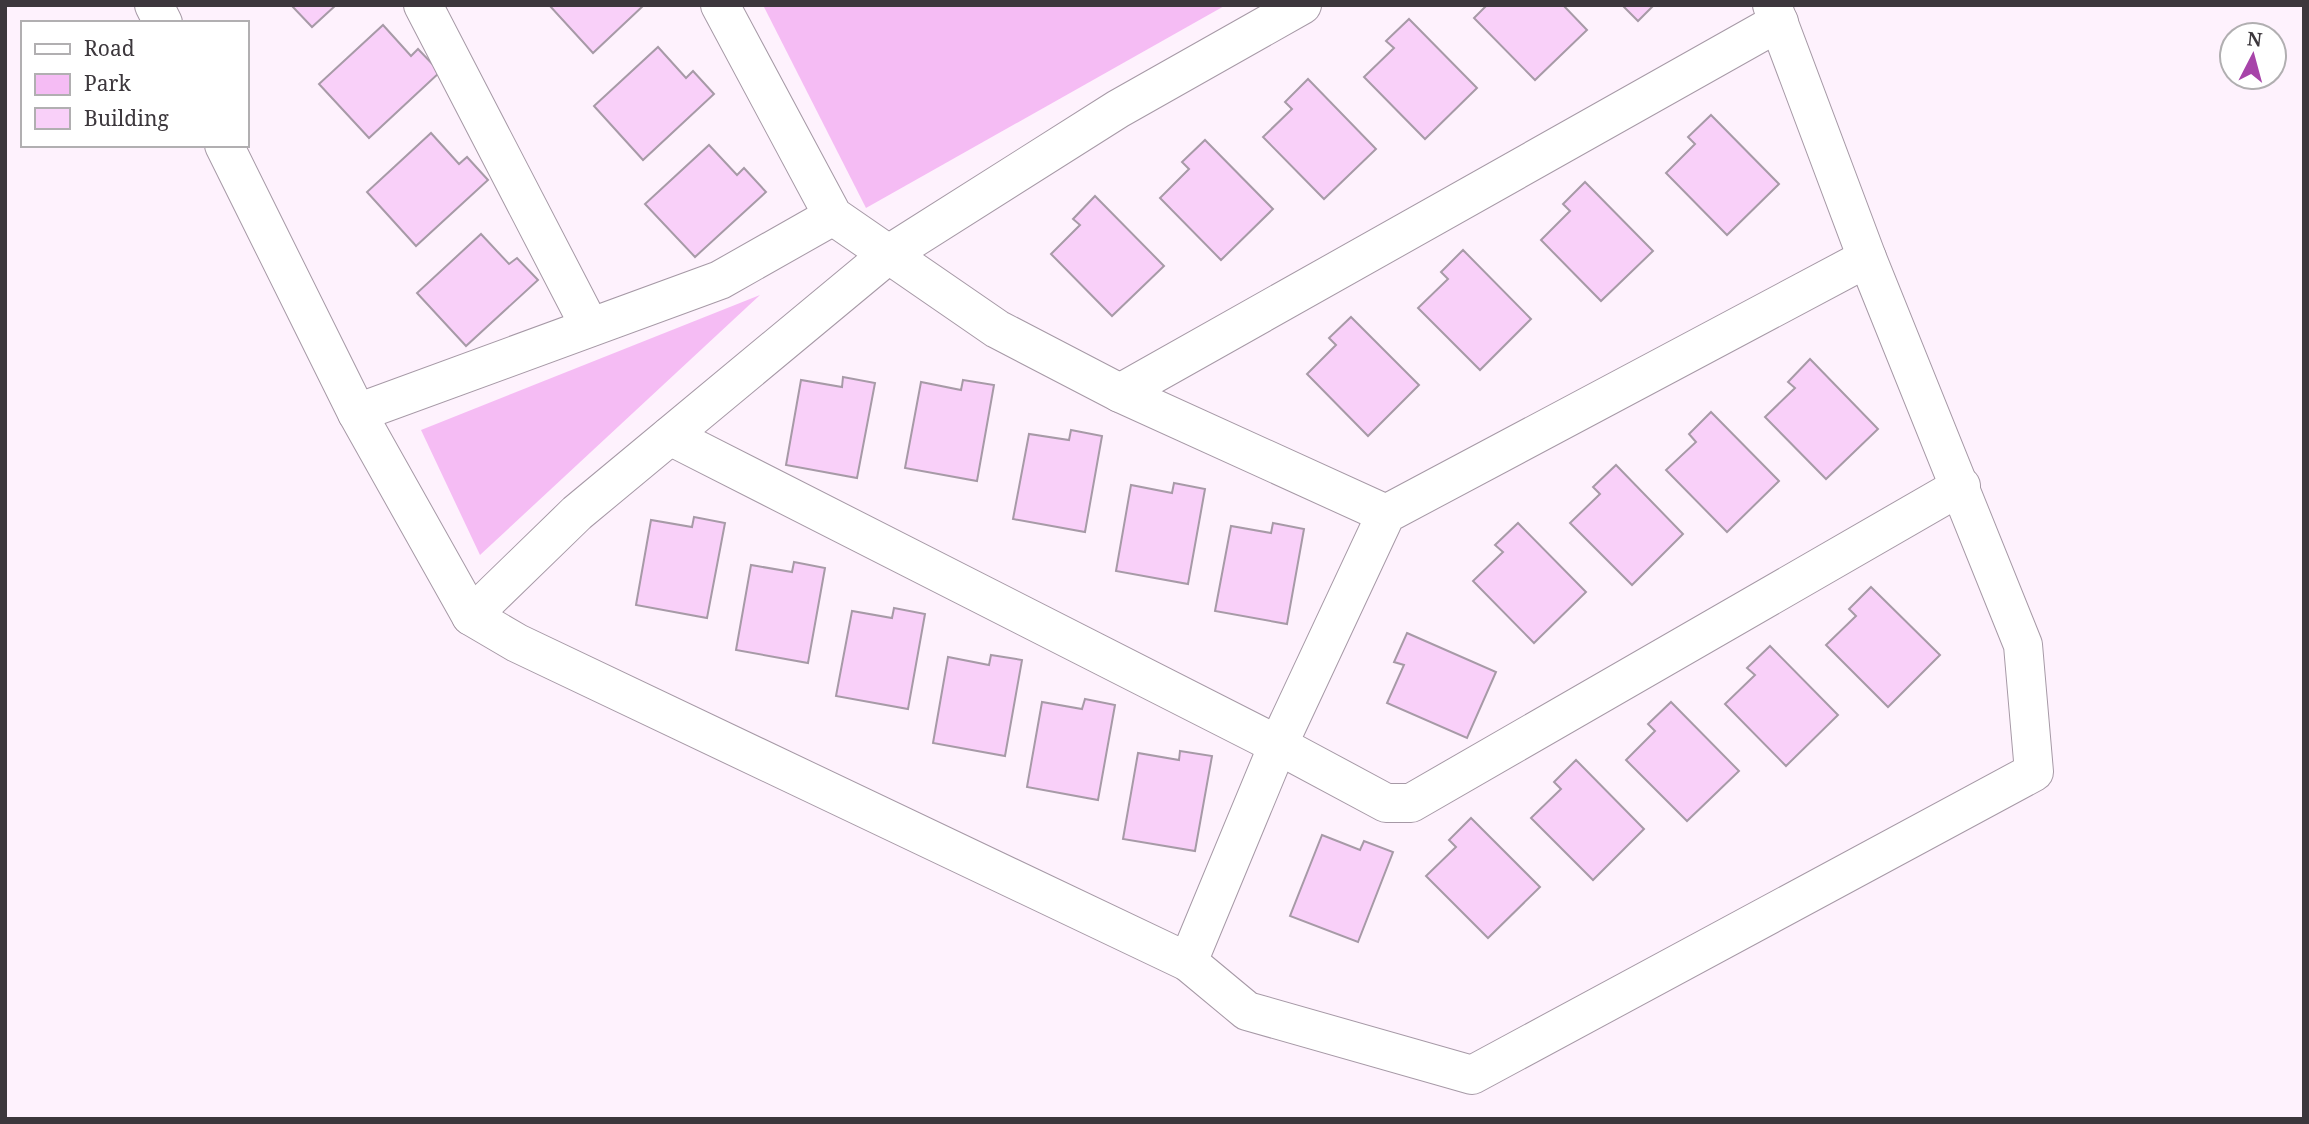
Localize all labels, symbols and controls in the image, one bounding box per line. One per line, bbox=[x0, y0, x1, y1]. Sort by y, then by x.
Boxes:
legend bbox=[21, 21, 248, 147]
north arrow bbox=[2218, 21, 2288, 91]
text: N bbox=[2246, 25, 2264, 53]
text: Road bbox=[84, 34, 135, 62]
text: Park bbox=[84, 69, 131, 97]
text: Building bbox=[84, 104, 169, 132]

